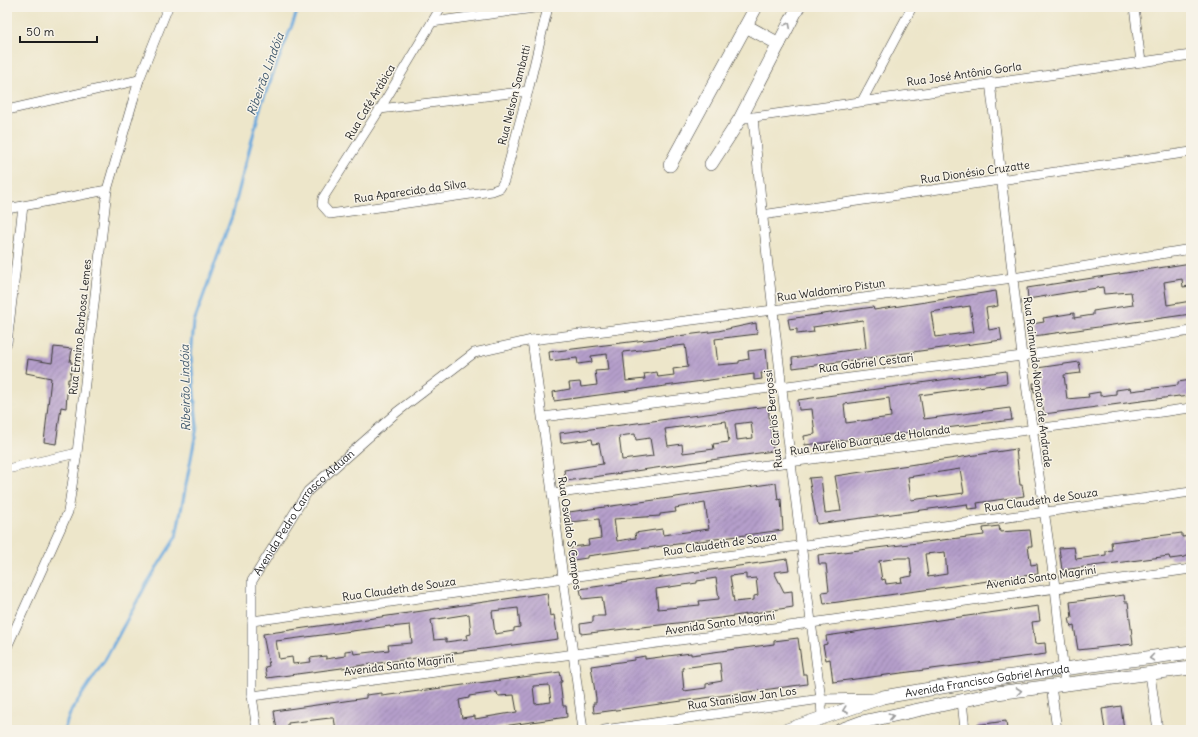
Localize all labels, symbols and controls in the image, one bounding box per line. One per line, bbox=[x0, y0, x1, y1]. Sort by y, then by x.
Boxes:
scale bar bbox=[20, 18, 97, 44]
one-way arrow bbox=[784, 22, 791, 30]
text: 50 m bbox=[26, 24, 55, 39]
water label: Ribeirão Lindóia bbox=[243, 30, 287, 117]
street label: Rua Nelson Sambatti bbox=[495, 44, 533, 146]
street label: Rua José Antônio Gorla bbox=[906, 59, 1022, 89]
street label: Rua Café Arábica bbox=[342, 62, 398, 142]
street label: Rua Dionésio Cruzatte bbox=[920, 157, 1030, 187]
street label: Rua Aparecido da Silva bbox=[353, 176, 467, 206]
street label: Rua Ermino Barbosa Lemes bbox=[66, 258, 94, 396]
street label: Rua Waldomiro Pistun bbox=[776, 275, 886, 305]
street label: Rua Raimundo Nonato de Andrade bbox=[1021, 296, 1055, 468]
water label: Ribeirão Lindóia bbox=[177, 343, 193, 432]
street label: Rua Gabriel Cestari bbox=[818, 350, 914, 376]
street label: Rua Carlos Bergossi bbox=[761, 369, 785, 469]
street label: Rua Aurélio Buarque de Holanda bbox=[789, 422, 951, 458]
street label: Avenida Pedro Carrasco Alduan bbox=[250, 446, 357, 578]
street label: Rua Osvaldo S Campos bbox=[555, 475, 585, 591]
street label: Rua Claudeth de Souza bbox=[983, 485, 1099, 515]
street label: Rua Claudeth de Souza bbox=[662, 529, 778, 559]
street label: Avenida Santo Magrini bbox=[985, 562, 1097, 592]
street label: Rua Claudeth de Souza bbox=[341, 574, 457, 604]
street label: Avenida Santo Magrini bbox=[664, 608, 776, 638]
street label: Avenida Santo Magrini bbox=[343, 651, 455, 679]
one-way arrow bbox=[1149, 653, 1155, 662]
street label: Avenida Francisco Gabriel Arruda bbox=[904, 661, 1070, 700]
street label: Rua Stanislaw Jan Los bbox=[687, 683, 797, 713]
one-way arrow bbox=[1016, 687, 1022, 696]
one-way arrow bbox=[842, 705, 849, 714]
one-way arrow bbox=[888, 712, 894, 720]

